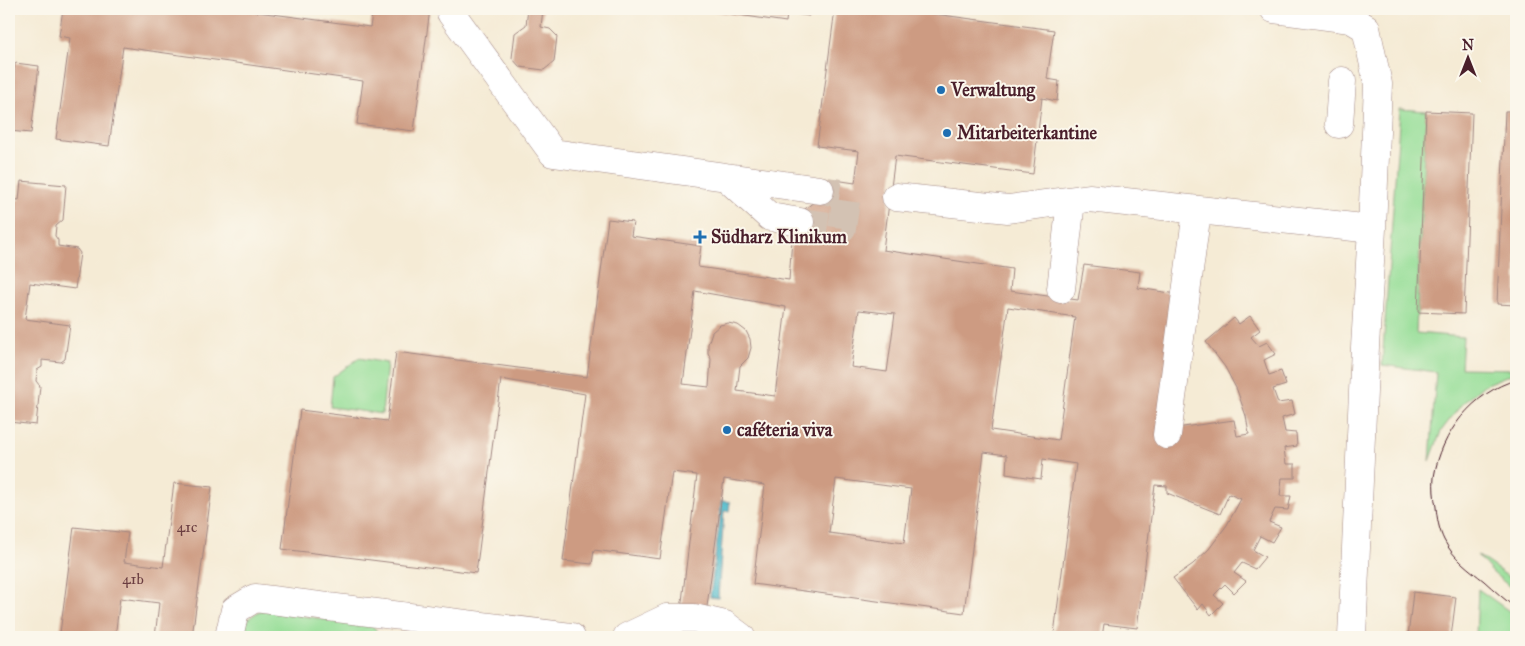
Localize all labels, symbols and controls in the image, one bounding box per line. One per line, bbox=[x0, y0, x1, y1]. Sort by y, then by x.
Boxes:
north arrow bbox=[1442, 32, 1492, 82]
text: N bbox=[1462, 37, 1474, 54]
place label: Verwaltung bbox=[950, 79, 1035, 102]
marker: Verwaltung bbox=[935, 84, 947, 96]
place label: Mitarbeiterkantine bbox=[957, 122, 1097, 144]
marker: Mitarbeiterkantine bbox=[941, 127, 953, 139]
place label: Südharz Klinikum bbox=[711, 226, 848, 248]
marker: Südharz Klinikum bbox=[693, 230, 707, 244]
place label: caféteria viva bbox=[737, 419, 833, 441]
marker: caféteria viva bbox=[721, 424, 733, 436]
house number: 41c bbox=[177, 518, 197, 536]
house number: 41b bbox=[122, 570, 144, 588]

